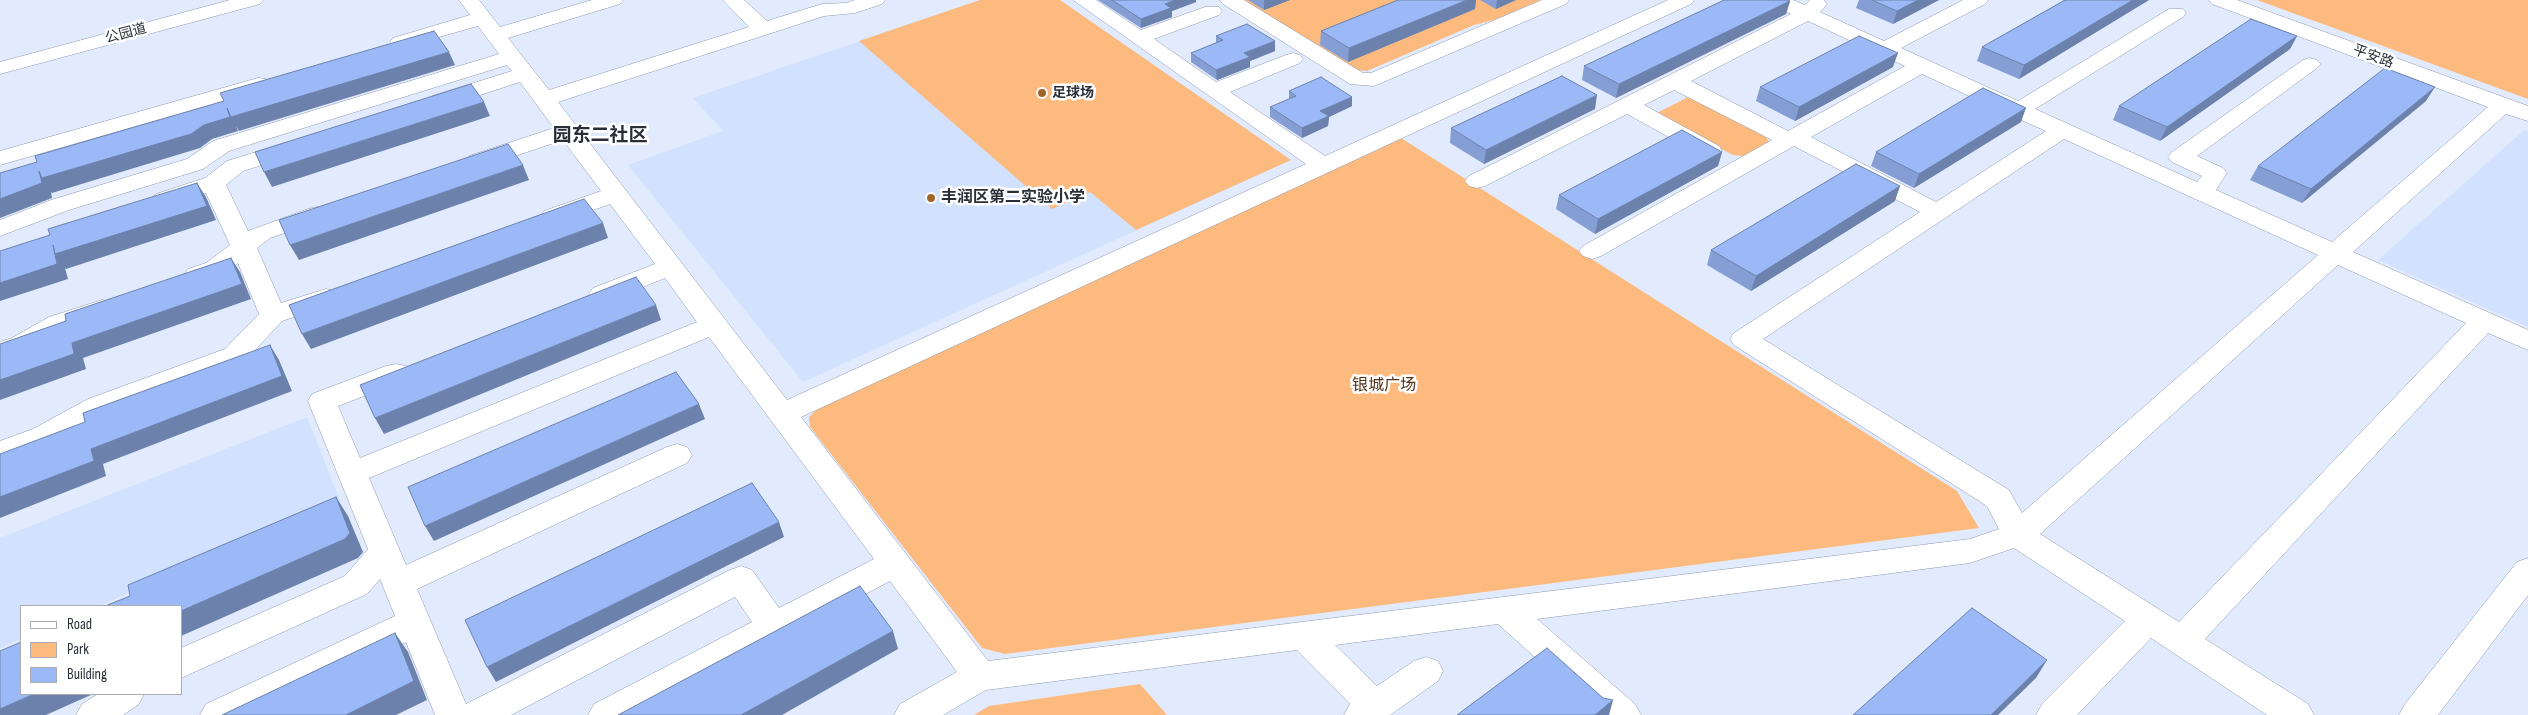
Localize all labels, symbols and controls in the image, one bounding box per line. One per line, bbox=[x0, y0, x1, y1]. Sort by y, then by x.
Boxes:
street label: 公园道 bbox=[104, 20, 148, 48]
street label: 平安路 bbox=[2350, 42, 2396, 72]
place label: 足球场 bbox=[1052, 85, 1094, 101]
marker: 足球场 bbox=[1036, 87, 1048, 99]
district label: 园东二社区 bbox=[553, 125, 647, 147]
place label: 丰润区第二实验小学 bbox=[941, 188, 1085, 208]
marker: 丰润区第二实验小学 bbox=[925, 192, 937, 204]
park label: 银城广场 bbox=[1352, 376, 1416, 396]
legend bbox=[20, 605, 182, 695]
text: Road bbox=[67, 615, 92, 634]
text: Park bbox=[67, 640, 89, 659]
text: Building bbox=[67, 665, 107, 684]

